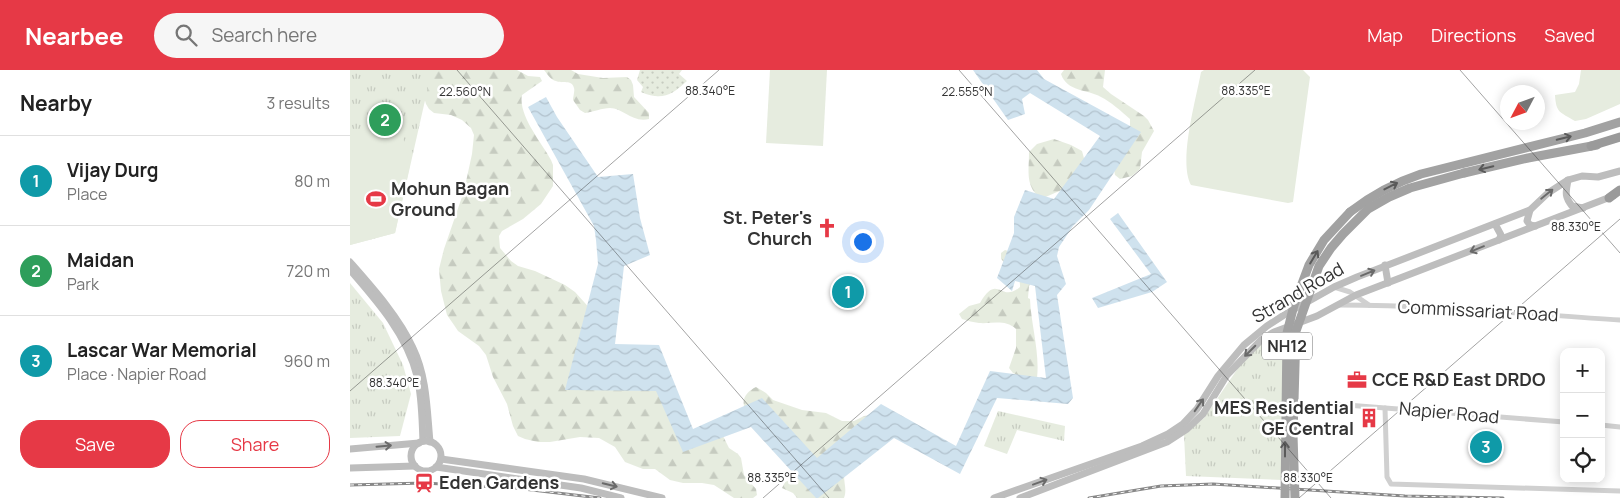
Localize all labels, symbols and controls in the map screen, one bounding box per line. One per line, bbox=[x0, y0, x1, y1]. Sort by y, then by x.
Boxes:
search box bbox=[154, 13, 504, 58]
text: Nearbee bbox=[25, 19, 124, 52]
icon: search bbox=[172, 21, 200, 49]
text: Search here bbox=[212, 22, 317, 48]
text: Map bbox=[1367, 23, 1403, 47]
text: Directions bbox=[1431, 23, 1516, 47]
text: Saved bbox=[1544, 23, 1595, 47]
text: 88.340°E bbox=[685, 82, 735, 99]
text: 88.335°E bbox=[1221, 82, 1271, 99]
text: 22.560°N bbox=[439, 83, 491, 100]
text: 22.555°N bbox=[941, 83, 993, 100]
north arrow bbox=[1500, 85, 1545, 130]
text: Nearby bbox=[20, 89, 92, 117]
text: 3 results bbox=[267, 92, 330, 114]
pin: 2 bbox=[369, 101, 401, 139]
one-way arrow bbox=[1555, 133, 1571, 142]
text: Vijay Durg bbox=[67, 157, 159, 183]
one-way arrow bbox=[1479, 164, 1495, 173]
text: 1 bbox=[32, 170, 40, 192]
text: 80 m bbox=[294, 170, 330, 192]
place label: Mohun Bagan Ground bbox=[391, 176, 509, 221]
one-way arrow bbox=[1383, 181, 1398, 191]
text: Place bbox=[67, 183, 107, 205]
sports icon: Mohun Bagan Ground bbox=[365, 188, 387, 210]
one-way arrow bbox=[1541, 189, 1554, 200]
place label: St. Peter's Church bbox=[723, 205, 812, 250]
church icon: St. Peter's Church bbox=[816, 217, 838, 239]
text: 88.330°E bbox=[1551, 218, 1601, 235]
your location bbox=[850, 229, 876, 255]
one-way arrow bbox=[1470, 245, 1485, 254]
text: Maidan bbox=[67, 247, 134, 273]
one-way arrow bbox=[1309, 249, 1319, 264]
street label: Strand Road bbox=[1247, 256, 1348, 328]
text: 2 bbox=[31, 260, 41, 282]
text: 720 m bbox=[286, 260, 330, 282]
one-way arrow bbox=[1360, 267, 1375, 276]
text: Park bbox=[67, 273, 99, 295]
pin: 1 bbox=[832, 273, 864, 311]
street label: Commissariat Road bbox=[1397, 294, 1559, 326]
road number: NH12 bbox=[1262, 332, 1312, 360]
text: Lascar War Memorial bbox=[67, 337, 257, 363]
one-way arrow bbox=[1244, 345, 1256, 357]
map controls bbox=[1560, 348, 1605, 483]
button: + bbox=[1560, 348, 1605, 393]
text: 3 bbox=[31, 350, 41, 372]
text: 960 m bbox=[284, 350, 330, 372]
text: Place · Napier Road bbox=[67, 363, 207, 385]
place label: CCE R&D East DRDO bbox=[1372, 367, 1545, 391]
office icon: CCE R&D East DRDO bbox=[1346, 369, 1368, 391]
text: 88.340°E bbox=[369, 374, 419, 391]
button: − bbox=[1560, 393, 1605, 438]
place label: MES Residential GE Central bbox=[1214, 395, 1354, 440]
street label: Napier Road bbox=[1398, 396, 1500, 428]
one-way arrow bbox=[1194, 398, 1204, 412]
building icon: MES Residential GE Central bbox=[1358, 407, 1380, 429]
button: Save bbox=[20, 420, 170, 468]
button: Share bbox=[180, 420, 330, 468]
pin: 3 bbox=[1470, 428, 1502, 466]
button: locate bbox=[1560, 438, 1605, 483]
one-way arrow bbox=[376, 441, 392, 450]
one-way arrow bbox=[1280, 442, 1290, 458]
text: 88.335°E bbox=[747, 469, 797, 486]
text: 88.330°E bbox=[1283, 469, 1333, 486]
place label: Eden Gardens bbox=[439, 470, 560, 494]
station icon: Eden Gardens bbox=[413, 472, 435, 494]
one-way arrow bbox=[1031, 477, 1047, 486]
one-way arrow bbox=[602, 481, 618, 490]

